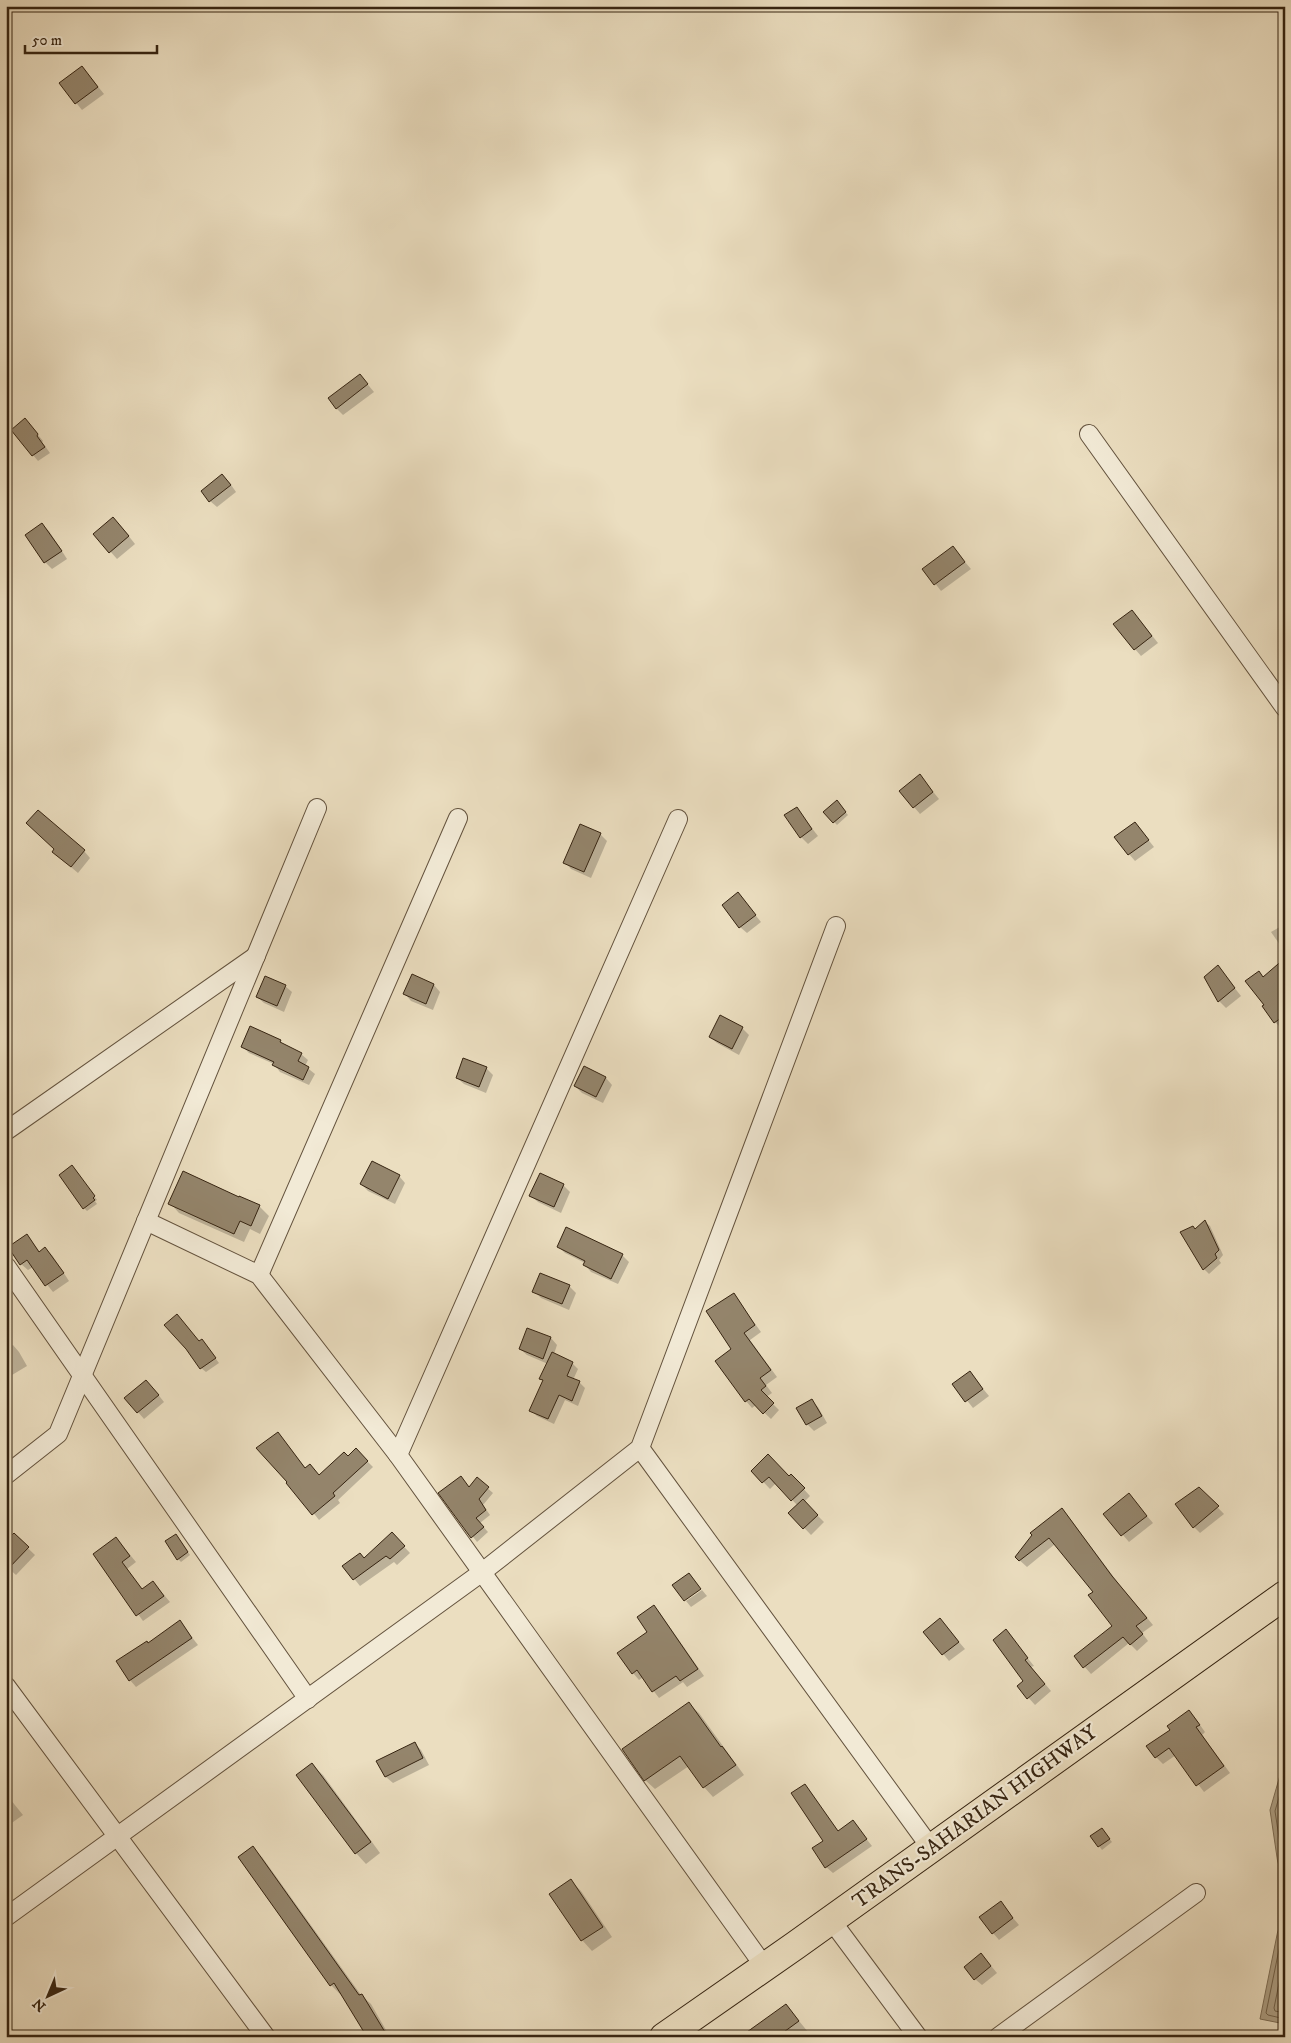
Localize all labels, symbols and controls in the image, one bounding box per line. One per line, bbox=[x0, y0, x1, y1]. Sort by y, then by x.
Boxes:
scale bar bbox=[25, 22, 158, 54]
text: 50 m bbox=[32, 31, 62, 50]
street label: TRANS-SAHARIAN HIGHWAY bbox=[848, 1719, 1103, 1915]
north arrow bbox=[22, 1970, 72, 2020]
text: N bbox=[29, 1994, 50, 2015]

